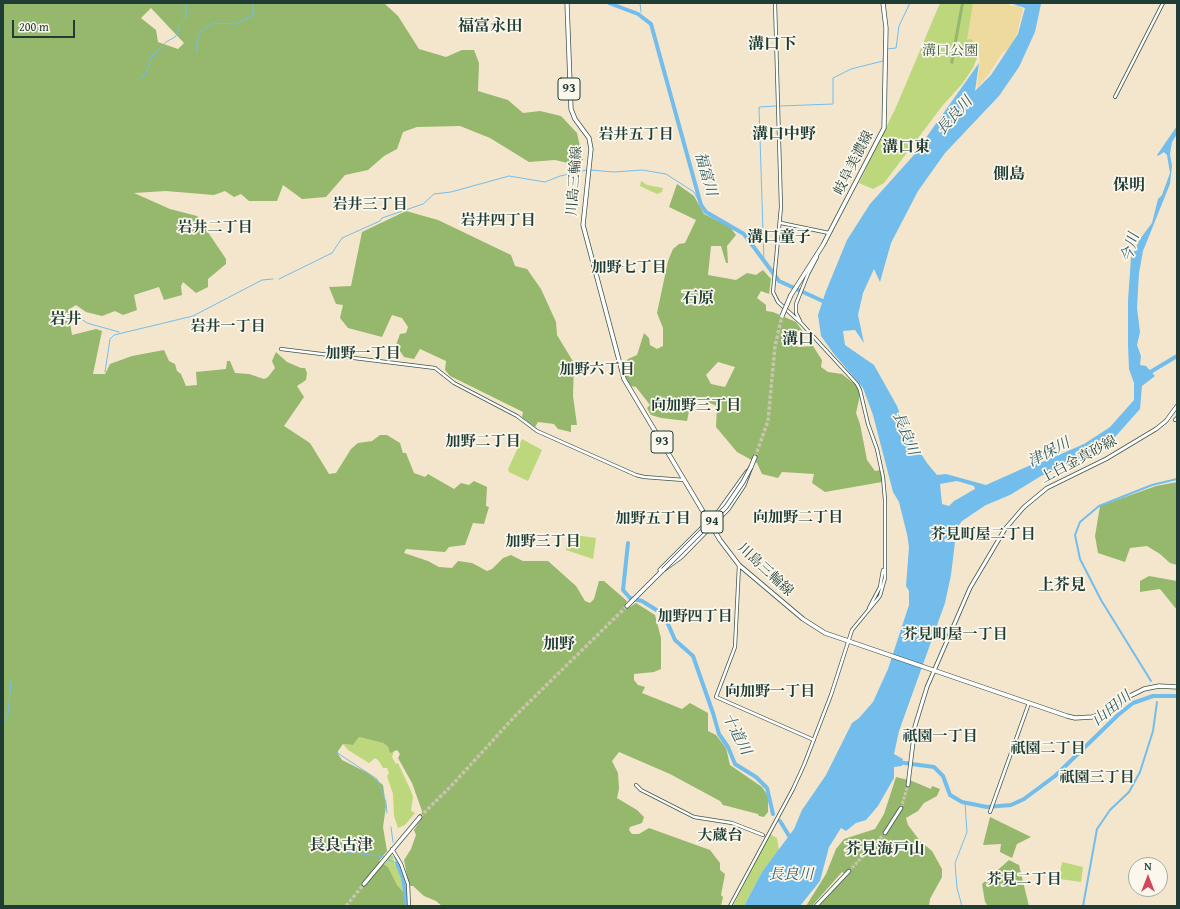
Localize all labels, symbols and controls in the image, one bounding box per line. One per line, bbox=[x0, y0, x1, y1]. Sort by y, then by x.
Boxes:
scale bar bbox=[14, 12, 77, 38]
district label: 福富永田 bbox=[458, 17, 522, 37]
text: 200 m bbox=[19, 18, 49, 35]
district label: 溝口下 bbox=[748, 35, 796, 55]
park label: 溝口公園 bbox=[922, 43, 978, 59]
road number: 93 bbox=[558, 78, 580, 100]
water label: 長良川 bbox=[933, 93, 977, 139]
district label: 溝口中野 bbox=[752, 125, 816, 145]
district label: 岩井五丁目 bbox=[599, 126, 673, 144]
street label: 岐阜美濃線 bbox=[831, 128, 877, 198]
district label: 溝口東 bbox=[882, 138, 930, 158]
street label: 川島三輪線 bbox=[564, 145, 586, 217]
water label: 福富川 bbox=[690, 150, 720, 198]
district label: 側島 bbox=[993, 165, 1025, 185]
district label: 保明 bbox=[1113, 176, 1145, 196]
district label: 岩井三丁目 bbox=[333, 196, 407, 214]
district label: 岩井四丁目 bbox=[461, 212, 535, 230]
district label: 岩井二丁目 bbox=[178, 219, 252, 237]
district label: 溝口童子 bbox=[747, 228, 811, 248]
water label: 今川 bbox=[1118, 231, 1144, 265]
district label: 加野七丁目 bbox=[592, 259, 666, 277]
district label: 石原 bbox=[682, 289, 714, 309]
district label: 岩井 bbox=[50, 310, 82, 330]
district label: 岩井一丁目 bbox=[191, 318, 265, 336]
district label: 溝口 bbox=[782, 330, 814, 350]
district label: 加野一丁目 bbox=[326, 345, 400, 363]
district label: 加野六丁目 bbox=[560, 361, 634, 379]
district label: 向加野三丁目 bbox=[651, 397, 741, 415]
water label: 長良川 bbox=[888, 410, 922, 458]
road number: 93 bbox=[651, 431, 673, 453]
district label: 加野二丁目 bbox=[446, 433, 520, 451]
street label: 上白金真砂線 bbox=[1038, 433, 1120, 487]
water label: 津保川 bbox=[1025, 434, 1073, 472]
district label: 向加野二丁目 bbox=[753, 509, 843, 527]
district label: 加野五丁目 bbox=[616, 510, 690, 528]
road number: 94 bbox=[701, 511, 723, 533]
district label: 芥見町屋二丁目 bbox=[931, 526, 1035, 544]
district label: 加野三丁目 bbox=[506, 533, 580, 551]
street label: 川島三輪線 bbox=[734, 540, 796, 600]
district label: 上芥見 bbox=[1038, 576, 1086, 596]
district label: 加野四丁目 bbox=[658, 608, 732, 626]
district label: 芥見町屋一丁目 bbox=[903, 626, 1007, 644]
district label: 加野 bbox=[543, 635, 575, 655]
district label: 向加野一丁目 bbox=[725, 683, 815, 701]
water label: 山田川 bbox=[1089, 688, 1135, 730]
water label: 十道川 bbox=[718, 710, 754, 758]
district label: 祇園一丁目 bbox=[903, 728, 977, 746]
district label: 祇園二丁目 bbox=[1011, 740, 1085, 758]
district label: 祇園三丁目 bbox=[1060, 769, 1134, 787]
district label: 大蔵台 bbox=[698, 827, 742, 845]
district label: 長良古津 bbox=[309, 836, 373, 856]
district label: 芥見海戸山 bbox=[845, 840, 925, 860]
north arrow bbox=[1128, 857, 1168, 897]
text: N bbox=[1144, 858, 1152, 874]
water label: 長良川 bbox=[769, 866, 813, 884]
district label: 芥見二丁目 bbox=[987, 871, 1061, 889]

